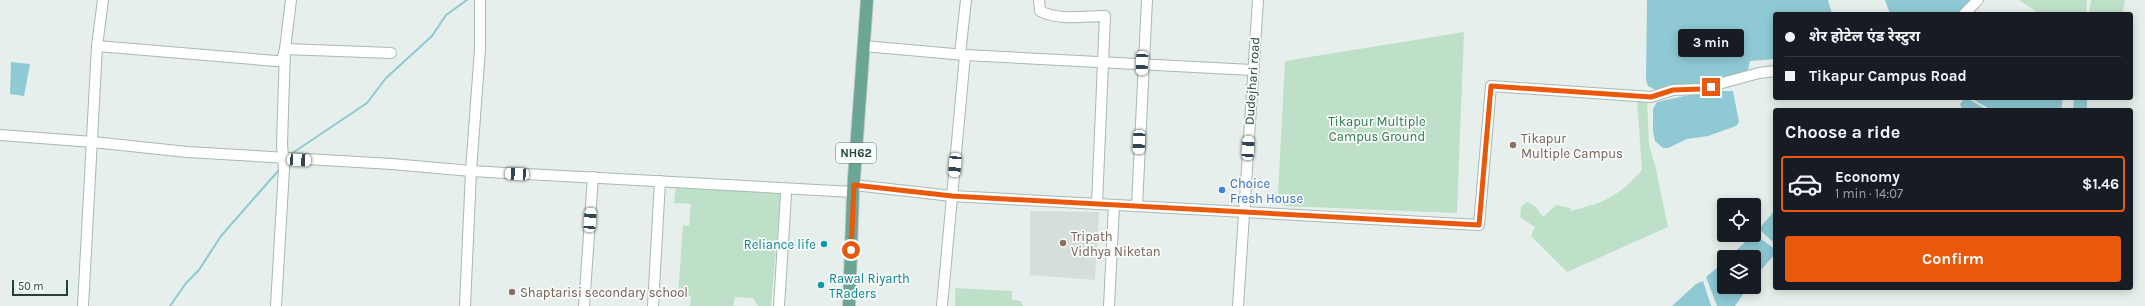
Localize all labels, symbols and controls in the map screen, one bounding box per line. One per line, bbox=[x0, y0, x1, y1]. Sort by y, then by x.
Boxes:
text: शेर होटेल एंड रेस्टुरा bbox=[1809, 27, 1920, 45]
callout: 3 min bbox=[1678, 29, 1744, 57]
text: 3 min bbox=[1693, 35, 1729, 50]
street label: Dudejhari road bbox=[1241, 36, 1263, 126]
car bbox=[1136, 51, 1148, 75]
text: Tikapur Campus Road bbox=[1809, 67, 1967, 85]
route end bbox=[1702, 78, 1720, 96]
park label: Tikapur Multiple Campus Ground bbox=[1328, 114, 1426, 144]
text: Choose a ride bbox=[1785, 121, 1900, 143]
car bbox=[1133, 130, 1145, 154]
place label: Tikapur Multiple Campus bbox=[1521, 131, 1623, 161]
car bbox=[1241, 136, 1255, 160]
marker: Tikapur Multiple Campus bbox=[1508, 140, 1518, 150]
road number: NH62 bbox=[836, 143, 876, 163]
car bbox=[287, 153, 311, 167]
car bbox=[948, 153, 962, 177]
icon: car bbox=[1787, 166, 1823, 202]
car bbox=[505, 167, 529, 181]
text: Economy bbox=[1835, 168, 1900, 186]
text: $1.46 bbox=[2082, 175, 2119, 193]
place label: Choice Fresh House bbox=[1230, 176, 1303, 206]
marker: Choice Fresh House bbox=[1217, 185, 1227, 195]
text: 1 min · 14:07 bbox=[1835, 186, 1903, 201]
map controls bbox=[1717, 198, 1761, 294]
button: locate bbox=[1717, 198, 1761, 242]
car bbox=[583, 208, 597, 232]
place label: Tripath Vidhya Niketan bbox=[1071, 229, 1161, 259]
button: Confirm bbox=[1785, 236, 2121, 282]
place label: Reliance life bbox=[744, 237, 816, 252]
marker: Tripath Vidhya Niketan bbox=[1058, 238, 1068, 248]
marker: Reliance life bbox=[819, 239, 829, 249]
route start bbox=[842, 241, 860, 259]
button: layers bbox=[1717, 250, 1761, 294]
place label: Rawal Riyarth TRaders bbox=[829, 271, 910, 301]
scale bar bbox=[12, 278, 68, 297]
text: 50 m bbox=[18, 280, 44, 293]
marker: Rawal Riyarth TRaders bbox=[816, 280, 826, 290]
place label: Shaptarisi secondary school bbox=[520, 285, 688, 300]
marker: Shaptarisi secondary school bbox=[507, 287, 517, 297]

